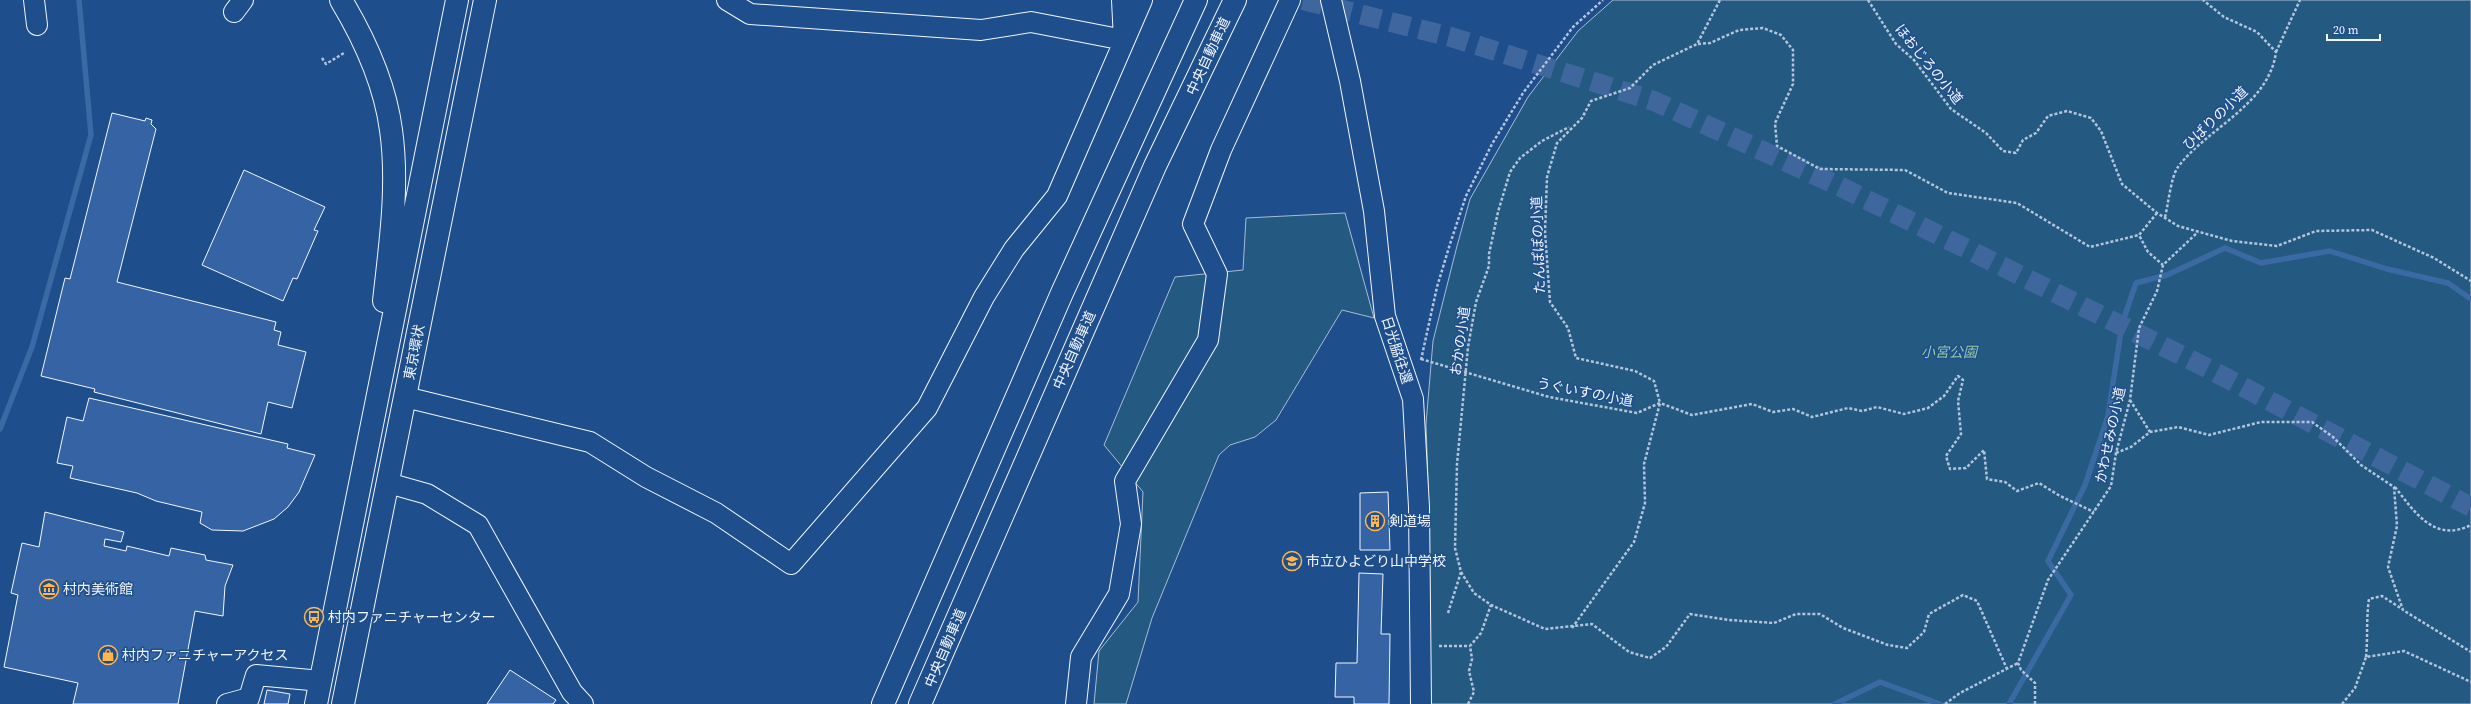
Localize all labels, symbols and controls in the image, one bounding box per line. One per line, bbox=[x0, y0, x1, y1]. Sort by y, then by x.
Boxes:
street label: 中央自動車道 bbox=[1181, 14, 1235, 98]
scale bar bbox=[2327, 16, 2380, 42]
street label: ほおじろの小道 bbox=[1890, 20, 1968, 108]
text: 20 m bbox=[2333, 22, 2359, 38]
street label: ひばりの小道 bbox=[2178, 82, 2252, 154]
street label: たんぽぽの小道 bbox=[1526, 196, 1550, 294]
street label: おかの小道 bbox=[1445, 305, 1475, 377]
street label: 中央自動車道 bbox=[1048, 308, 1100, 392]
street label: 日光脇往還 bbox=[1377, 314, 1417, 386]
street label: 東京環状 bbox=[399, 323, 429, 381]
park label: 小宮公園 bbox=[1921, 342, 1979, 362]
street label: うぐいすの小道 bbox=[1535, 373, 1635, 411]
street label: かわせみの小道 bbox=[2090, 385, 2130, 485]
building icon: 剣道場 bbox=[1364, 510, 1386, 532]
place label: 剣道場 bbox=[1389, 511, 1431, 531]
school or university icon: 市立ひよどり山中学校 bbox=[1281, 550, 1303, 572]
place label: 市立ひよどり山中学校 bbox=[1306, 551, 1446, 571]
museum icon: 村内美術館 bbox=[38, 578, 60, 600]
place label: 村内美術館 bbox=[63, 579, 133, 599]
street label: 中央自動車道 bbox=[919, 605, 971, 691]
bus stop icon: 村内ファニチャーセンター bbox=[303, 606, 325, 628]
place label: 村内ファニチャーセンター bbox=[328, 607, 496, 627]
shop icon: 村内ファニチャーアクセス bbox=[97, 644, 119, 666]
place label: 村内ファニチャーアクセス bbox=[122, 645, 289, 665]

